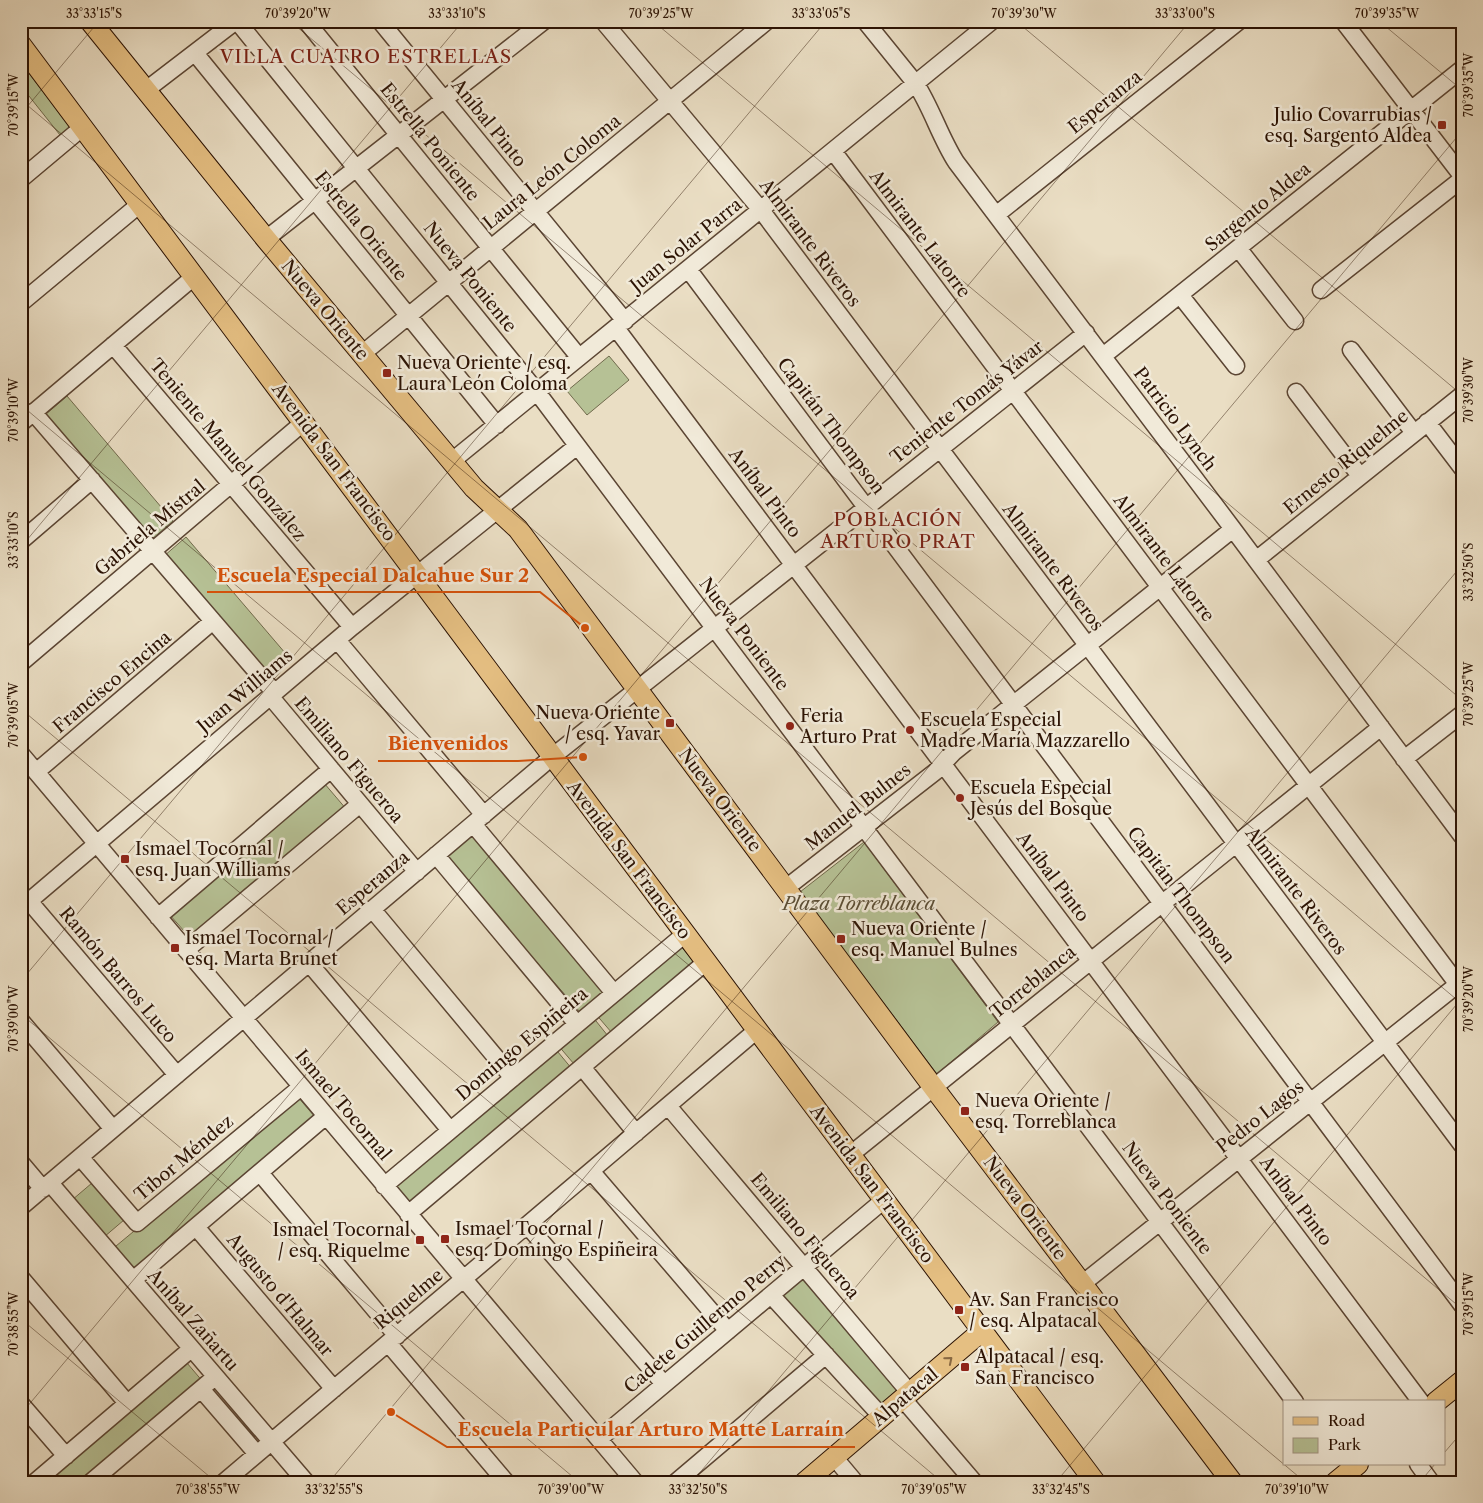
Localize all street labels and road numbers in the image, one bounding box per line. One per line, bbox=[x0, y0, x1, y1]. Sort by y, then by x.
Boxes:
street label: Esperanza bbox=[1064, 65, 1147, 138]
street label: Aníbal Pinto bbox=[446, 74, 531, 171]
street label: Estrella Poniente bbox=[376, 78, 484, 206]
street label: Laura León Coloma bbox=[479, 109, 626, 234]
street label: Sargento Aldea bbox=[1201, 158, 1315, 256]
street label: Almirante Latorre bbox=[864, 165, 975, 302]
street label: Estrella Oriente bbox=[310, 167, 412, 285]
street label: Almirante Riveros bbox=[754, 174, 865, 311]
street label: Juan Solar Parra bbox=[623, 193, 747, 299]
street label: Nueva Poniente bbox=[419, 217, 521, 337]
street label: Nueva Oriente bbox=[277, 255, 373, 365]
street label: Teniente Tomás Yávar bbox=[886, 335, 1048, 469]
street label: Capitán Thompson bbox=[773, 353, 889, 499]
street label: Teniente Manuel González bbox=[145, 354, 311, 546]
street label: Patricio Lynch bbox=[1129, 363, 1221, 475]
street label: Avenida San Francisco bbox=[267, 378, 401, 546]
street label: Ernesto Riquelme bbox=[1279, 405, 1413, 519]
street label: Aníbal Pinto bbox=[724, 443, 806, 542]
street label: Gabriela Mistral bbox=[90, 475, 210, 581]
street label: Almirante Latorre bbox=[1108, 489, 1219, 626]
street label: Almirante Riveros bbox=[997, 498, 1108, 635]
street label: Nueva Poniente bbox=[694, 573, 794, 695]
street label: Francisco Encina bbox=[48, 626, 176, 738]
street label: Juan Williams bbox=[191, 645, 297, 739]
street label: Emiliano Figueroa bbox=[290, 693, 408, 828]
street label: Nueva Oriente bbox=[674, 744, 766, 856]
street label: Manuel Bulnes bbox=[801, 759, 915, 855]
street label: Avenida San Francisco bbox=[562, 776, 696, 944]
street label: Capitán Thompson bbox=[1123, 822, 1239, 968]
street label: Almirante Riveros bbox=[1240, 822, 1351, 959]
street label: Aníbal Pinto bbox=[1012, 827, 1094, 926]
street label: Esperanza bbox=[332, 846, 414, 920]
street label: Ramón Barros Luco bbox=[55, 903, 181, 1047]
street label: Torreblanca bbox=[986, 941, 1081, 1023]
street label: Domingo Espiñeira bbox=[452, 982, 593, 1105]
street label: Ismael Tocornal bbox=[290, 1045, 396, 1165]
street label: Pedro Lagos bbox=[1212, 1076, 1308, 1158]
street label: Avenida San Francisco bbox=[805, 1100, 939, 1268]
street label: Tibor Méndez bbox=[130, 1110, 238, 1206]
street label: Nueva Poniente bbox=[1117, 1137, 1217, 1259]
street label: Aníbal Pinto bbox=[1255, 1151, 1337, 1250]
street label: Nueva Oriente bbox=[979, 1152, 1071, 1264]
street label: Emiliano Figueroa bbox=[746, 1169, 864, 1304]
street label: Augusto d'Halmar bbox=[222, 1228, 338, 1361]
street label: Cadete Guillermo Perry bbox=[620, 1249, 791, 1398]
street label: Aníbal Zañartu bbox=[142, 1264, 243, 1375]
street label: Riquelme bbox=[370, 1264, 448, 1334]
street label: Alpatacal bbox=[867, 1363, 942, 1432]

